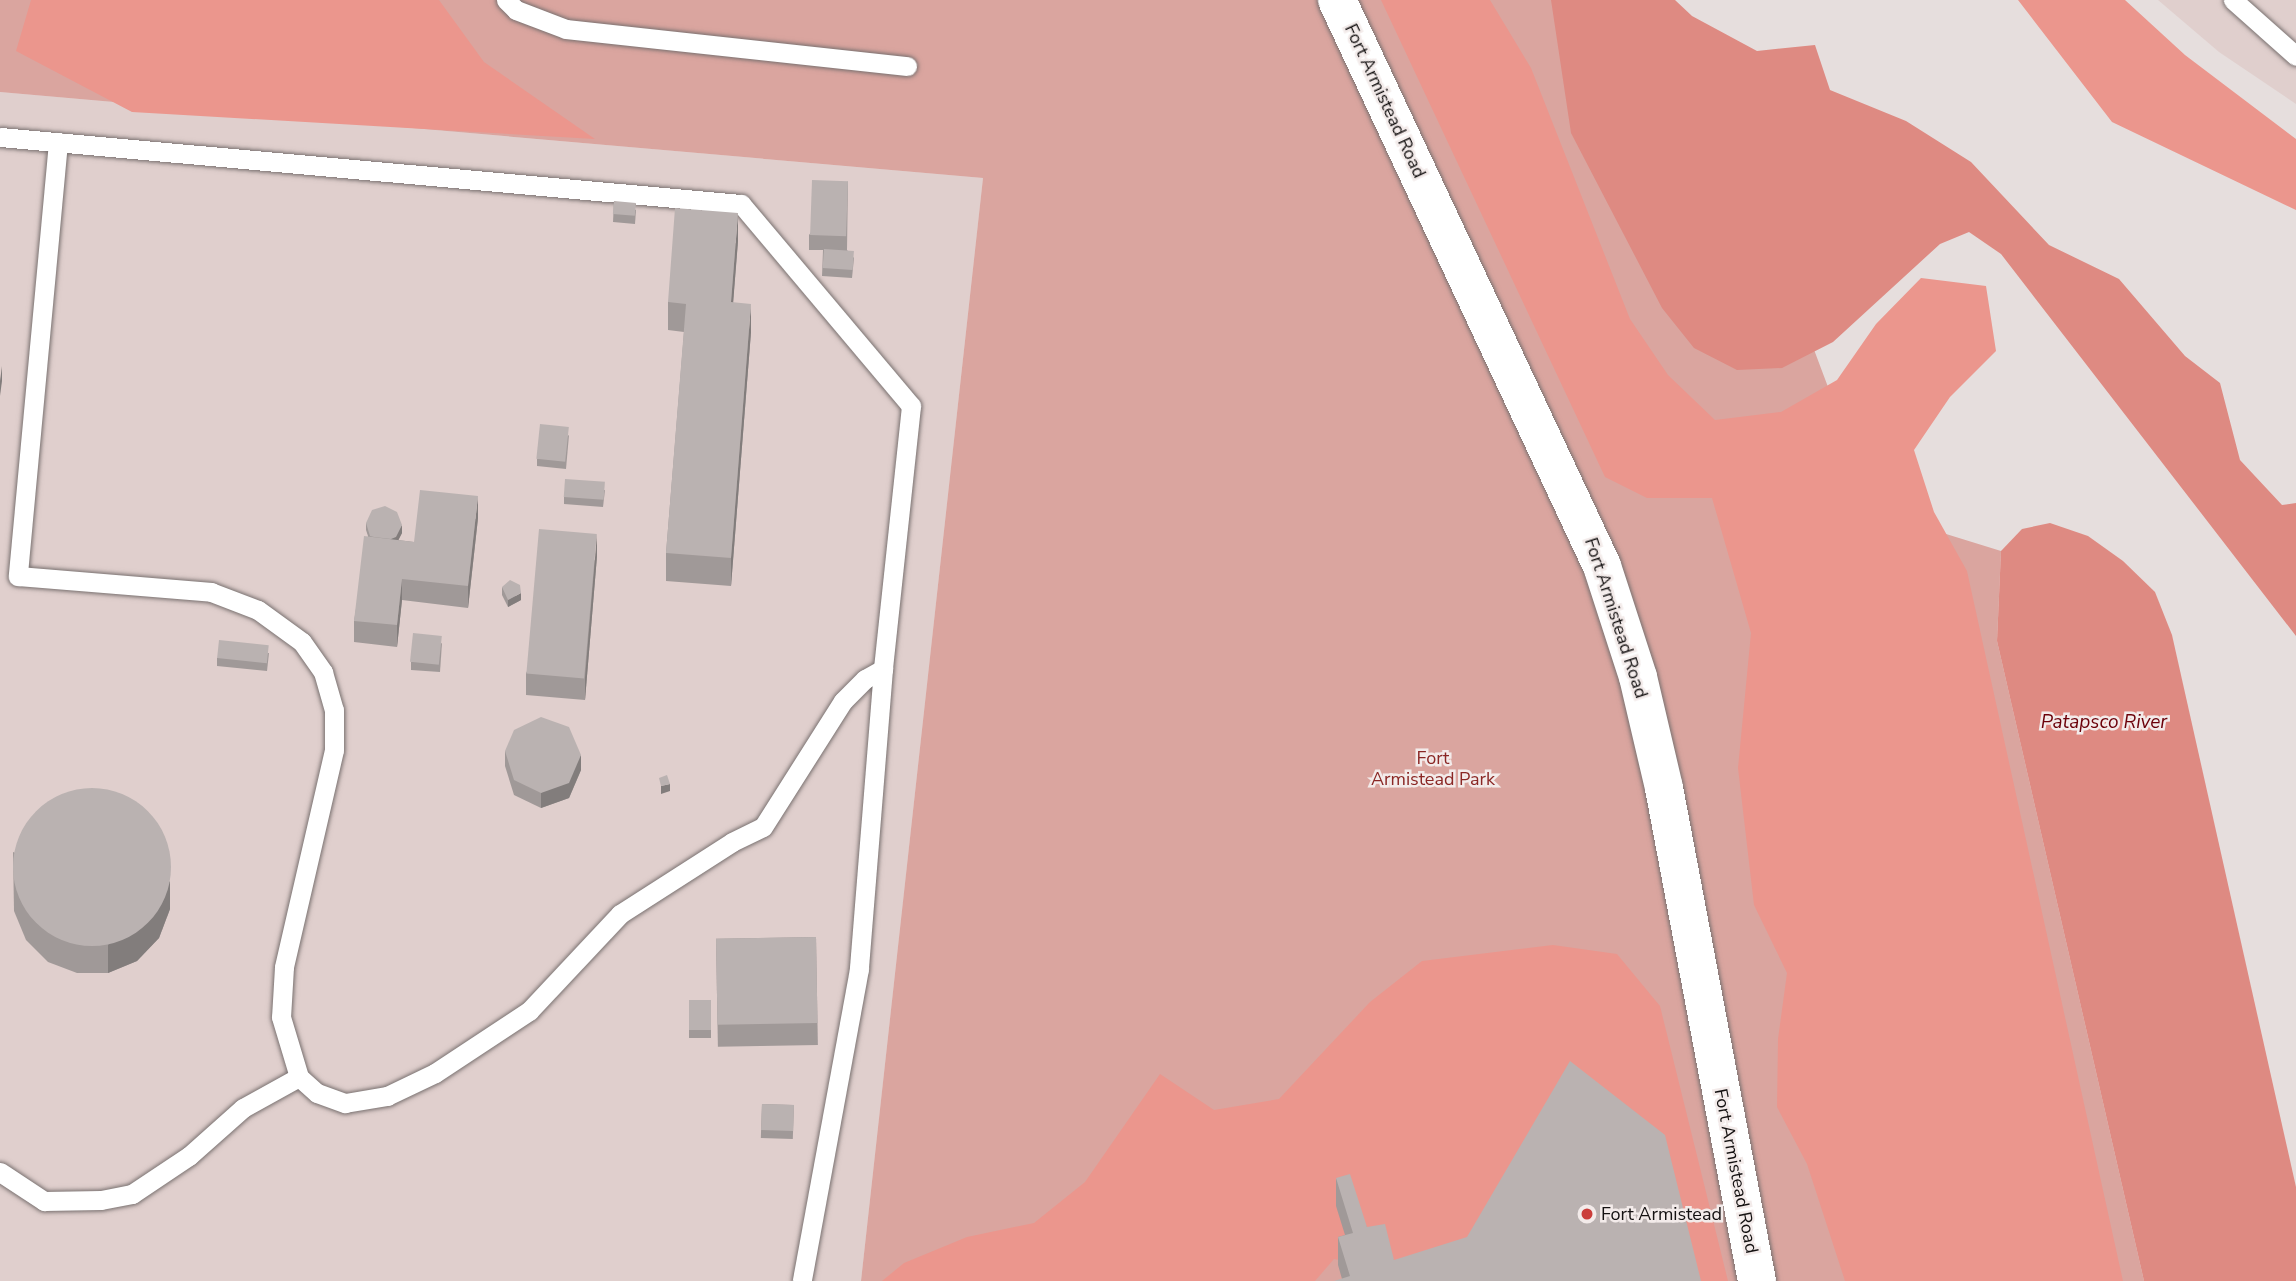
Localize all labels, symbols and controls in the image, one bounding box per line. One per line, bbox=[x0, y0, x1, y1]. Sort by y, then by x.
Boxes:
street label: Fort Armistead Road bbox=[1340, 21, 1430, 181]
street label: Fort Armistead Road bbox=[1580, 535, 1652, 701]
water label: Patapsco River bbox=[2041, 712, 2167, 734]
park label: Fort Armistead Park bbox=[1371, 748, 1495, 790]
street label: Fort Armistead Road bbox=[1709, 1087, 1763, 1255]
place label: Fort Armistead bbox=[1601, 1203, 1722, 1225]
marker: Fort Armistead bbox=[1579, 1206, 1595, 1222]

